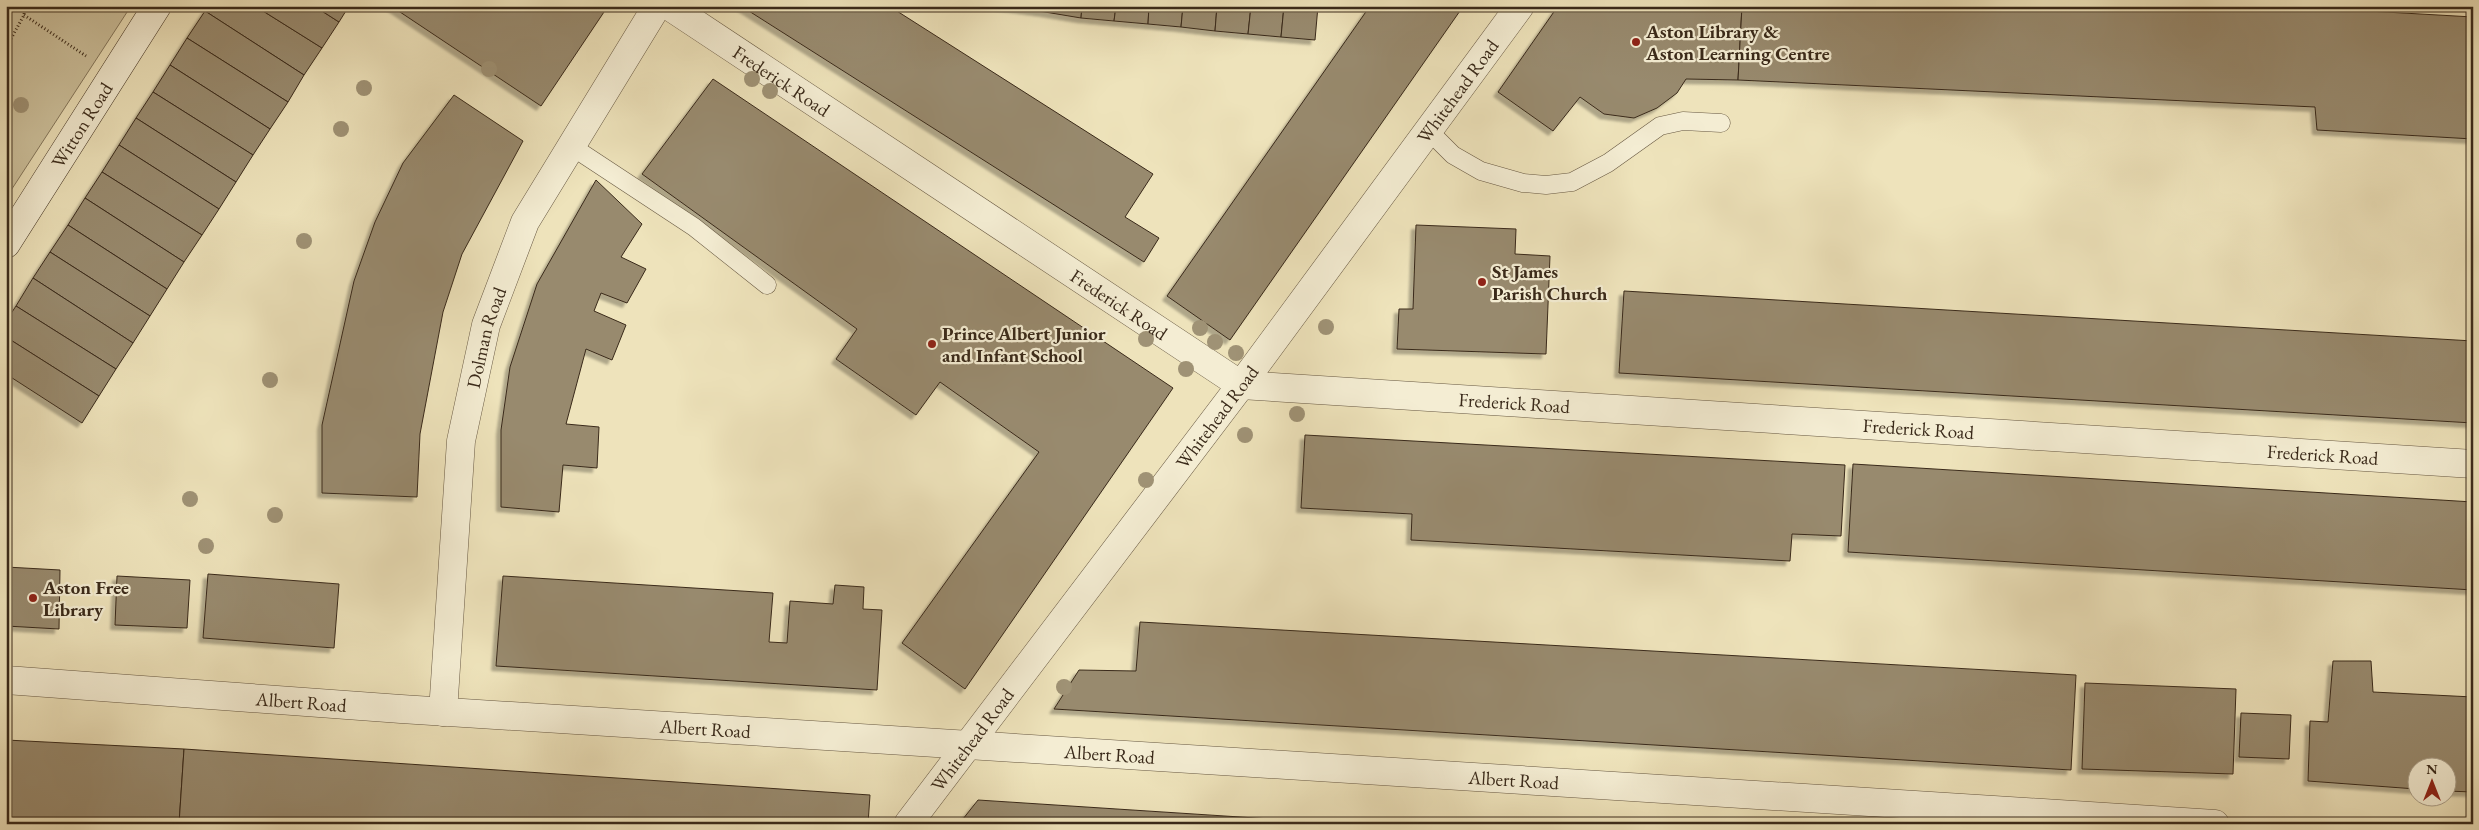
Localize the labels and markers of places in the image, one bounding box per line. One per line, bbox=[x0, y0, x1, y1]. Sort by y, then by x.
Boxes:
place label: Aston Library & Aston Learning Centre bbox=[1645, 19, 1830, 66]
marker: Aston Library & Aston Learning Centre bbox=[1630, 36, 1642, 48]
place label: St James Parish Church bbox=[1492, 259, 1608, 306]
marker: St James Parish Church bbox=[1476, 276, 1488, 288]
place label: Prince Albert Junior and Infant School bbox=[942, 321, 1106, 368]
marker: Prince Albert Junior and Infant School bbox=[926, 338, 938, 350]
place label: Aston Free Library bbox=[42, 575, 129, 622]
marker: Aston Free Library bbox=[27, 592, 39, 604]

